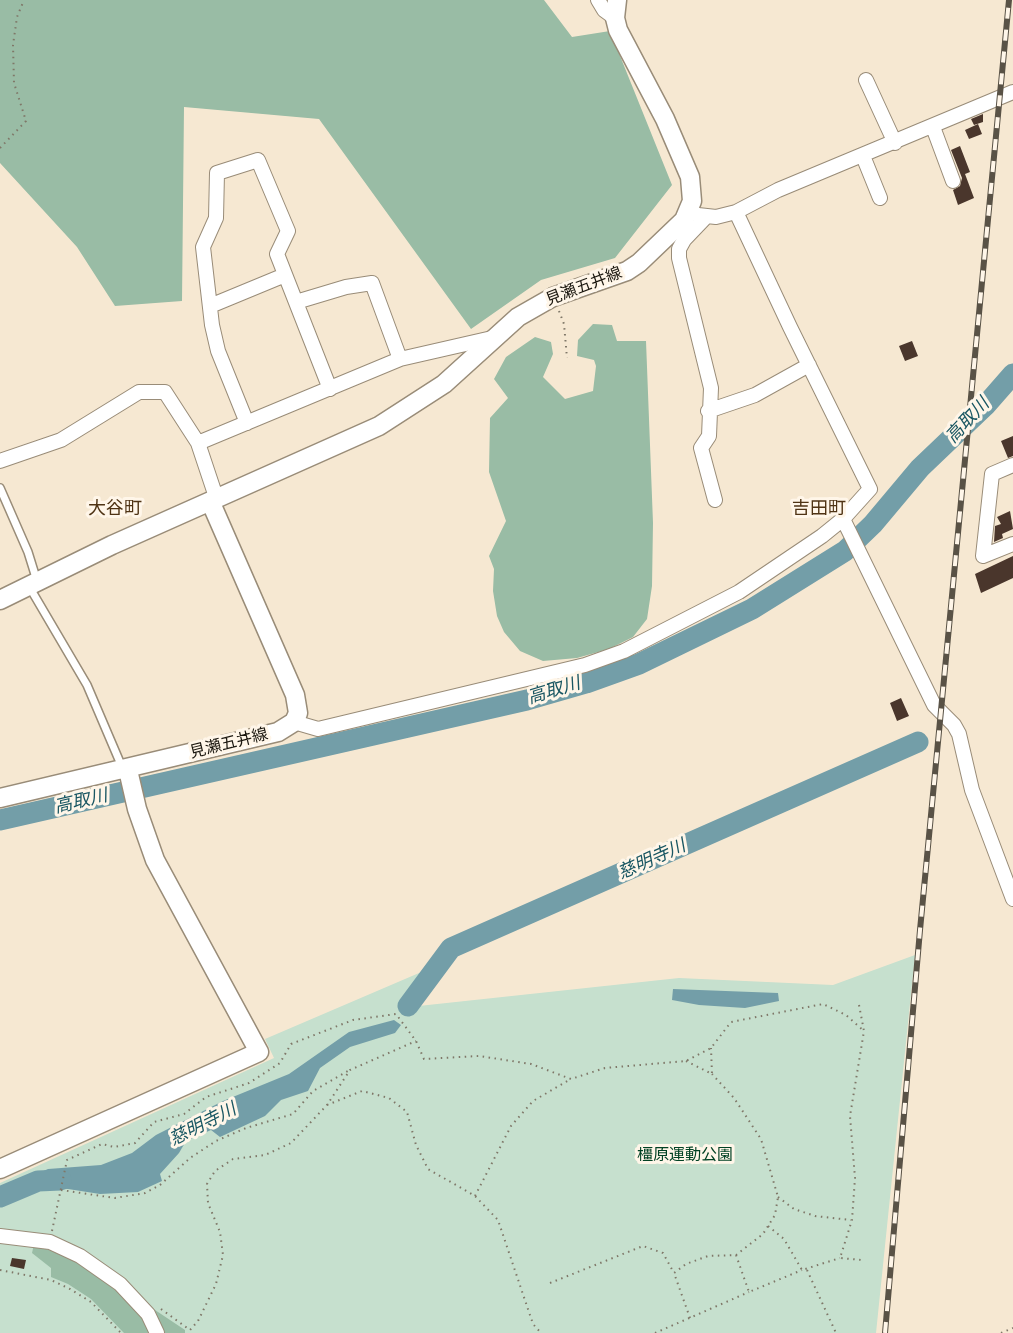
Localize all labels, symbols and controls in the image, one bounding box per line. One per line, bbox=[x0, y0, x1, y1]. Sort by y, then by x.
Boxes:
street label: 見瀬五井線 bbox=[543, 264, 625, 310]
water label: 高取川 bbox=[942, 394, 994, 448]
district label: 大谷町 bbox=[88, 498, 142, 520]
district label: 吉田町 bbox=[792, 498, 846, 520]
water label: 高取川 bbox=[525, 673, 583, 709]
street label: 見瀬五井線 bbox=[188, 725, 270, 763]
water label: 高取川 bbox=[52, 785, 110, 819]
water label: 慈明寺川 bbox=[615, 835, 689, 885]
water label: 慈明寺川 bbox=[166, 1099, 240, 1151]
park label: 橿原運動公園 bbox=[637, 1146, 733, 1166]

